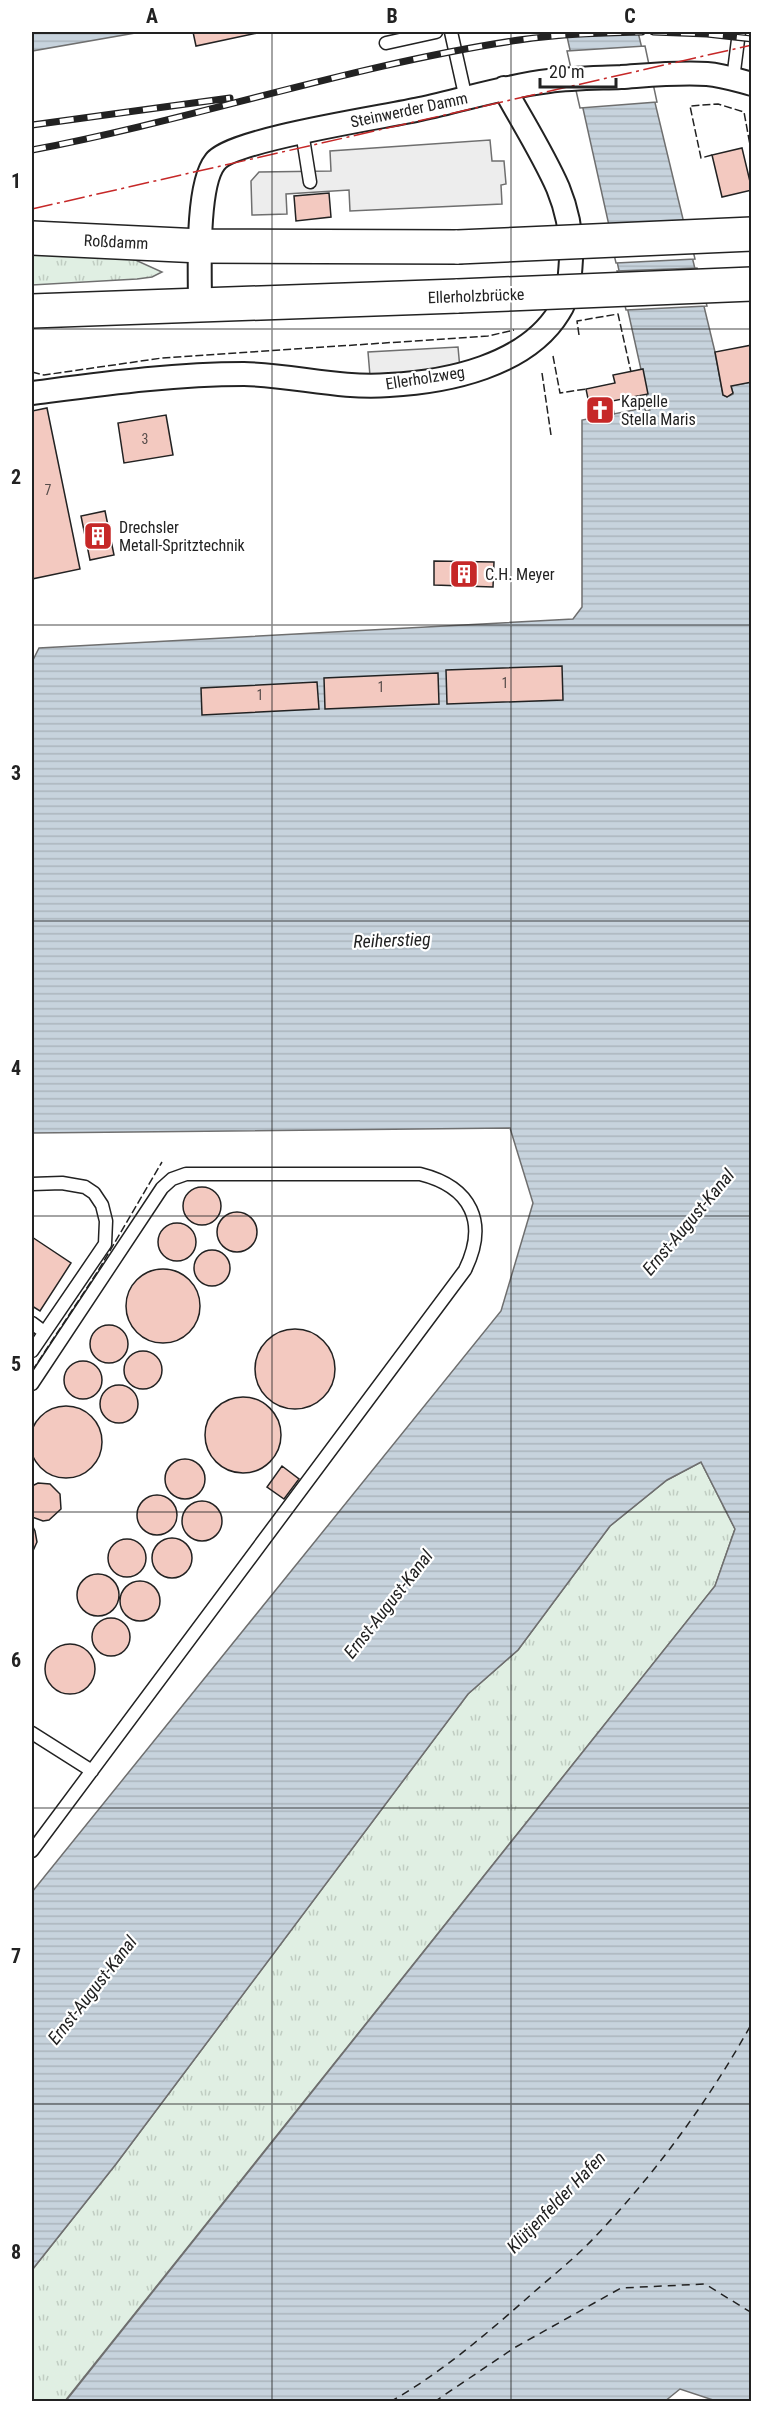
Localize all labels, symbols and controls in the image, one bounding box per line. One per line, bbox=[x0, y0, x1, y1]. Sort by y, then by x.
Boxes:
text: A bbox=[146, 4, 158, 28]
text: B bbox=[386, 4, 398, 28]
text: C bbox=[624, 4, 636, 28]
scale bar bbox=[540, 51, 616, 89]
text: 20 m bbox=[549, 61, 584, 82]
street label: Steinwerder Damm bbox=[349, 88, 469, 132]
text: 1 bbox=[11, 169, 21, 193]
street label: Roßdamm bbox=[83, 231, 149, 253]
street label: Ellerholzbrücke bbox=[427, 285, 525, 307]
street label: Ellerholzweg bbox=[384, 362, 466, 394]
place label: Kapelle Stella Maris bbox=[621, 392, 696, 429]
church icon: Kapelle Stella Maris bbox=[584, 394, 616, 426]
house number: 3 bbox=[142, 431, 148, 447]
text: 2 bbox=[11, 465, 21, 489]
house number: 7 bbox=[45, 482, 52, 498]
place label: Drechsler Metall-Spritztechnik bbox=[119, 518, 246, 555]
building icon: Drechsler Metall-Spritztechnik bbox=[82, 520, 114, 552]
building icon: C.H. Meyer bbox=[448, 558, 480, 590]
place label: C.H. Meyer bbox=[485, 565, 555, 584]
house number: 1 bbox=[502, 675, 508, 691]
house number: 1 bbox=[378, 679, 384, 695]
house number: 1 bbox=[257, 687, 263, 703]
text: 3 bbox=[11, 761, 21, 785]
water label: Reiherstieg bbox=[353, 928, 431, 952]
text: 4 bbox=[11, 1056, 21, 1080]
water label: Ernst-August-Kanal bbox=[638, 1164, 739, 1279]
text: 5 bbox=[11, 1352, 21, 1376]
water label: Ernst-August-Kanal bbox=[339, 1545, 437, 1662]
text: 6 bbox=[11, 1648, 21, 1672]
water label: Ernst-August-Kanal bbox=[43, 1931, 141, 2048]
text: 7 bbox=[11, 1944, 21, 1968]
water label: Klütjenfelder Hafen bbox=[502, 2147, 610, 2257]
text: 8 bbox=[11, 2240, 21, 2264]

